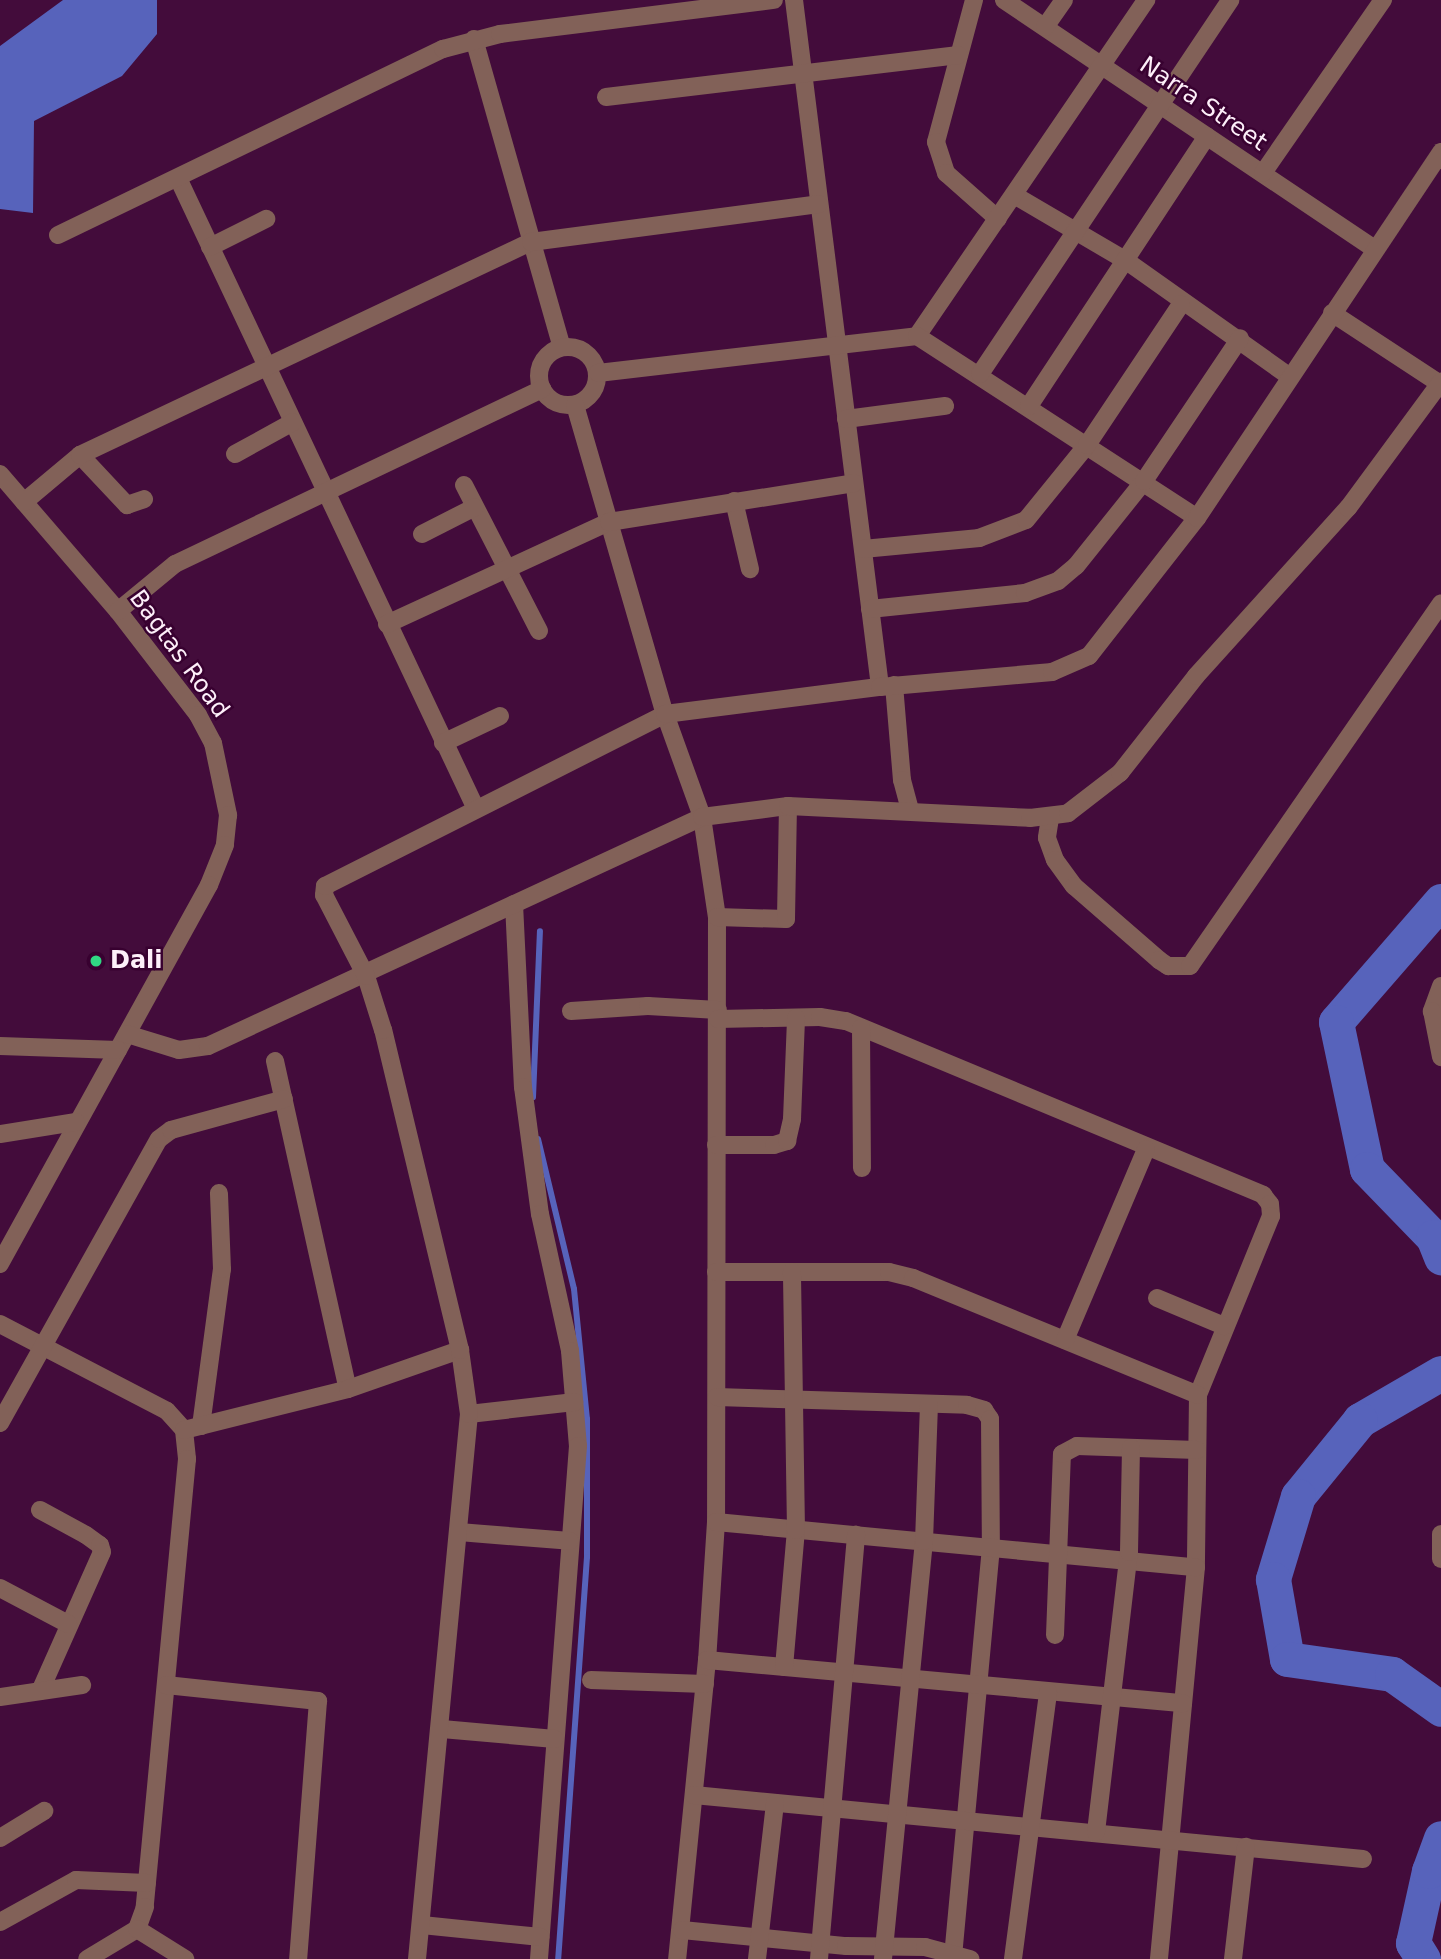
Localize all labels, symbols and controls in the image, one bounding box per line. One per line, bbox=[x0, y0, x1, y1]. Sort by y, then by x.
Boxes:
street label: Narra Street bbox=[1134, 51, 1272, 157]
street label: Bagtas Road bbox=[123, 585, 235, 723]
place label: Dali bbox=[110, 947, 163, 975]
marker: Dali bbox=[88, 953, 104, 969]

